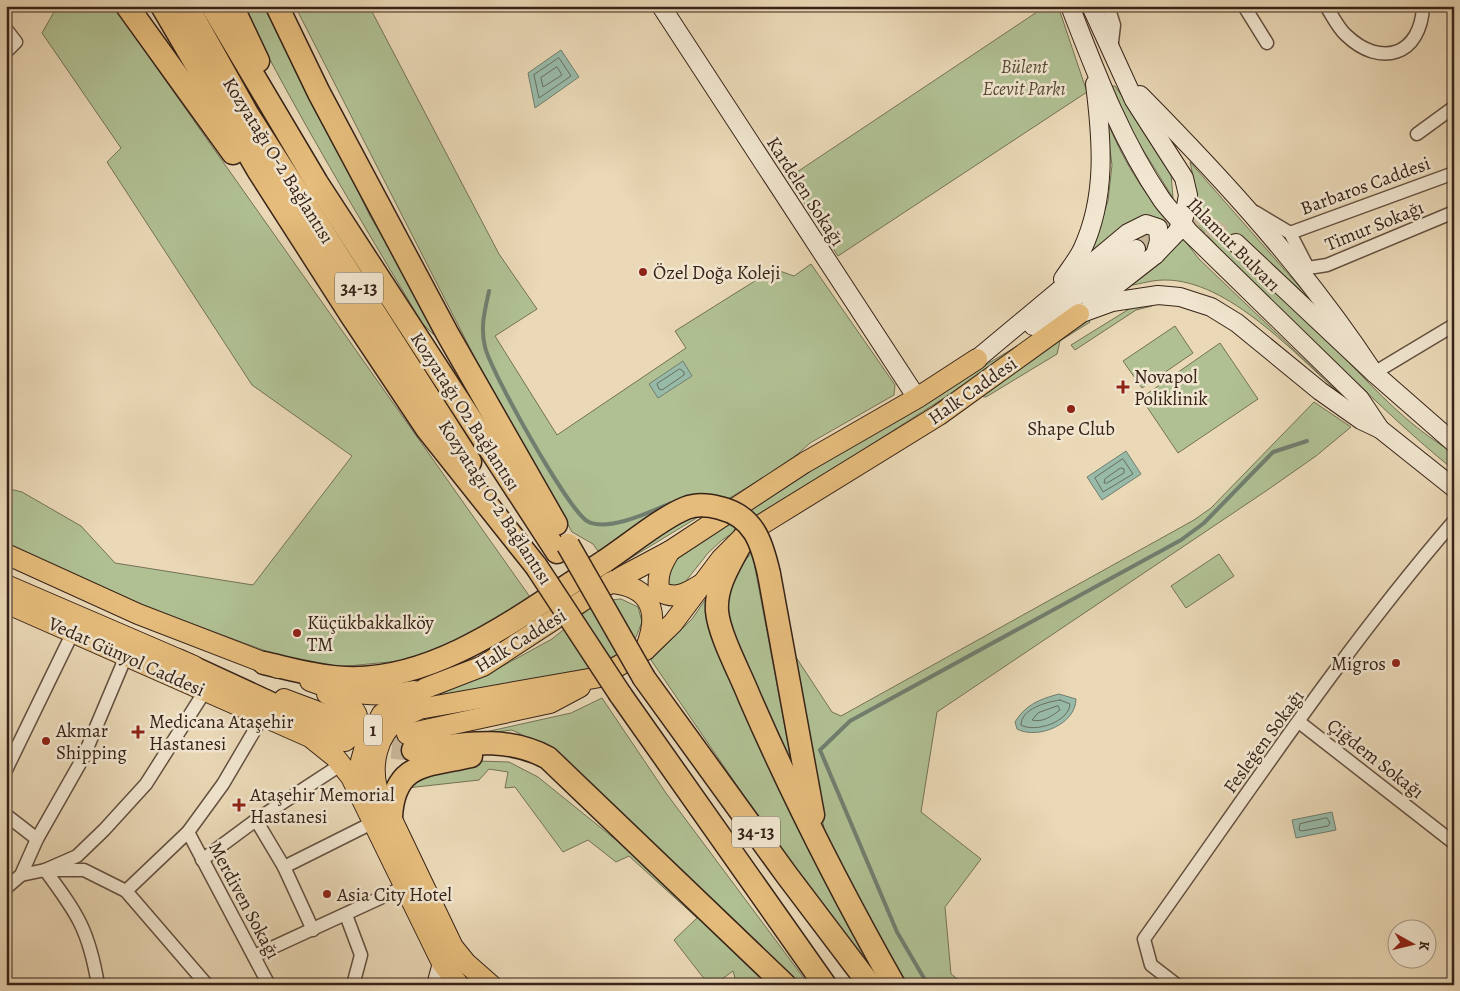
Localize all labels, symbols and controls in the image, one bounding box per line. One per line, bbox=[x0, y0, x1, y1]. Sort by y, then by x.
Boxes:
park label: Bülent Ecevit Parkı bbox=[983, 54, 1066, 102]
street label: Kozyatağı O-2 Bağlantısı bbox=[216, 72, 340, 249]
street label: Kardelen Sokağı bbox=[760, 132, 850, 251]
street label: Barbaros Caddesi bbox=[1297, 150, 1434, 222]
street label: Ihlamur Bulvarı bbox=[1180, 192, 1286, 298]
street label: Timur Sokağı bbox=[1321, 194, 1428, 258]
place label: Özel Doğa Koleji bbox=[653, 260, 781, 286]
marker: Özel Doğa Koleji bbox=[637, 266, 649, 278]
road number: 34-13 bbox=[335, 272, 383, 304]
street label: Kozyatağı O2 Bağlantısı bbox=[404, 327, 526, 496]
street label: Halk Caddesi bbox=[923, 351, 1022, 431]
place label: Novapol Poliklinik bbox=[1134, 364, 1208, 412]
marker: Novapol Poliklinik bbox=[1116, 380, 1130, 394]
marker: Shape Club bbox=[1065, 403, 1077, 415]
street label: Kozyatağı O-2 Bağlantısı bbox=[432, 415, 558, 590]
place label: Shape Club bbox=[1027, 416, 1115, 442]
street label: Halk Caddesi bbox=[470, 602, 571, 679]
street label: Vedat Günyol Caddesi bbox=[43, 610, 209, 703]
place label: Küçükbakkalköy TM bbox=[307, 610, 434, 658]
marker: Küçükbakkalköy TM bbox=[291, 627, 303, 639]
place label: Migros bbox=[1331, 651, 1386, 677]
marker: Migros bbox=[1390, 657, 1402, 669]
street label: Fesleğen Sokağı bbox=[1217, 685, 1310, 799]
place label: Medicana Ataşehir Hastanesi bbox=[149, 709, 294, 757]
street label: Çiğdem Sokağı bbox=[1321, 713, 1429, 805]
road number: 1 bbox=[364, 714, 382, 746]
place label: Akmar Shipping bbox=[55, 718, 127, 766]
marker: Medicana Ataşehir Hastanesi bbox=[131, 725, 145, 739]
marker: Akmar Shipping bbox=[40, 735, 52, 747]
place label: Ataşehir Memorial Hastanesi bbox=[249, 782, 395, 830]
marker: Ataşehir Memorial Hastanesi bbox=[232, 798, 246, 812]
road number: 34-13 bbox=[732, 816, 780, 848]
street label: Merdiven Sokağı bbox=[202, 837, 286, 964]
place label: Asia City Hotel bbox=[336, 882, 452, 908]
marker: Asia City Hotel bbox=[321, 888, 333, 900]
north arrow bbox=[1388, 918, 1438, 968]
text: K bbox=[1414, 940, 1434, 952]

